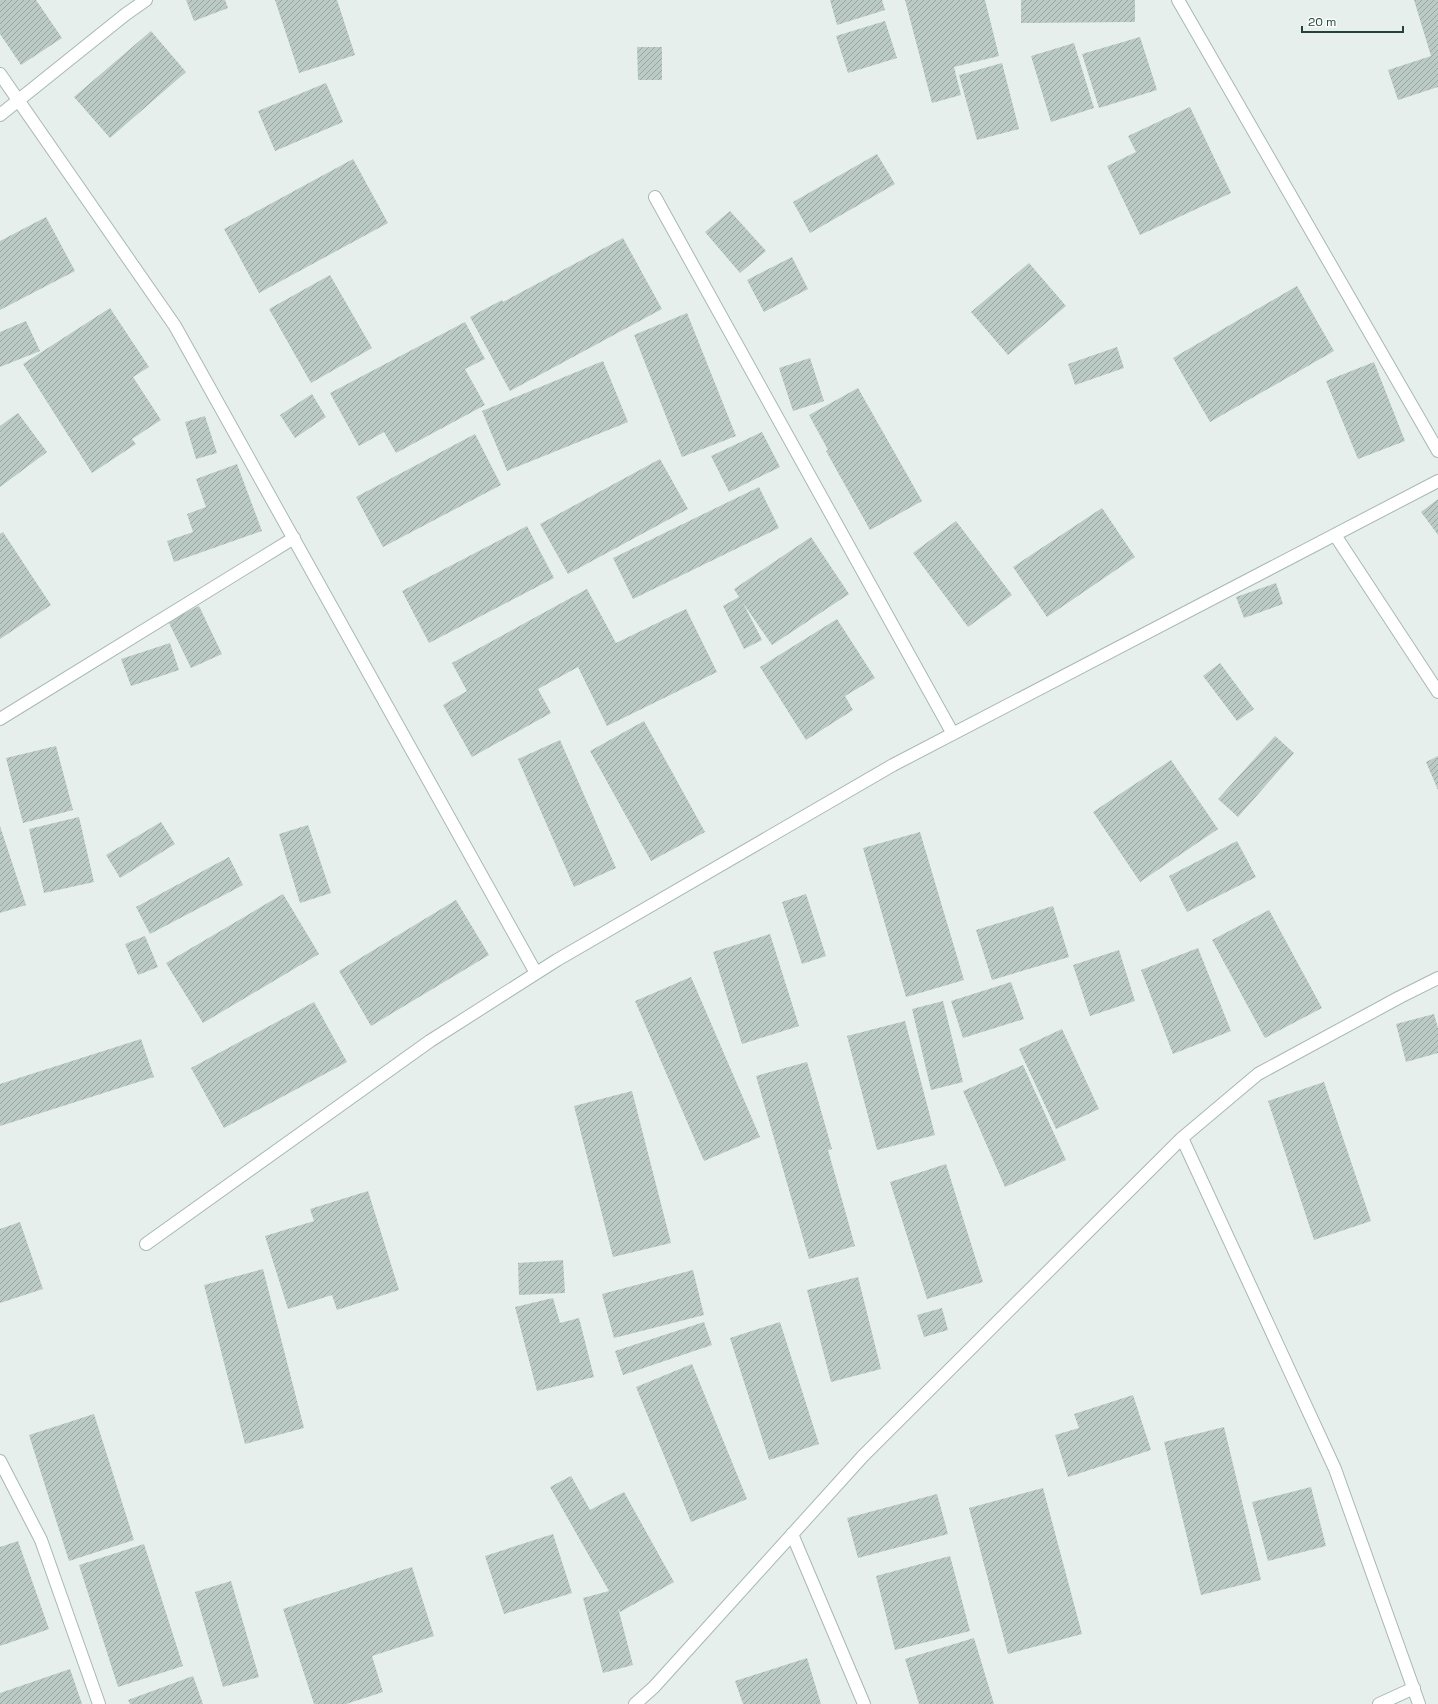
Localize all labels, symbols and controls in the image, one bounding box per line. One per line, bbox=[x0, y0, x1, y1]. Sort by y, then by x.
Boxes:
scale bar bbox=[1302, 8, 1403, 34]
text: 20 m bbox=[1308, 14, 1336, 30]

